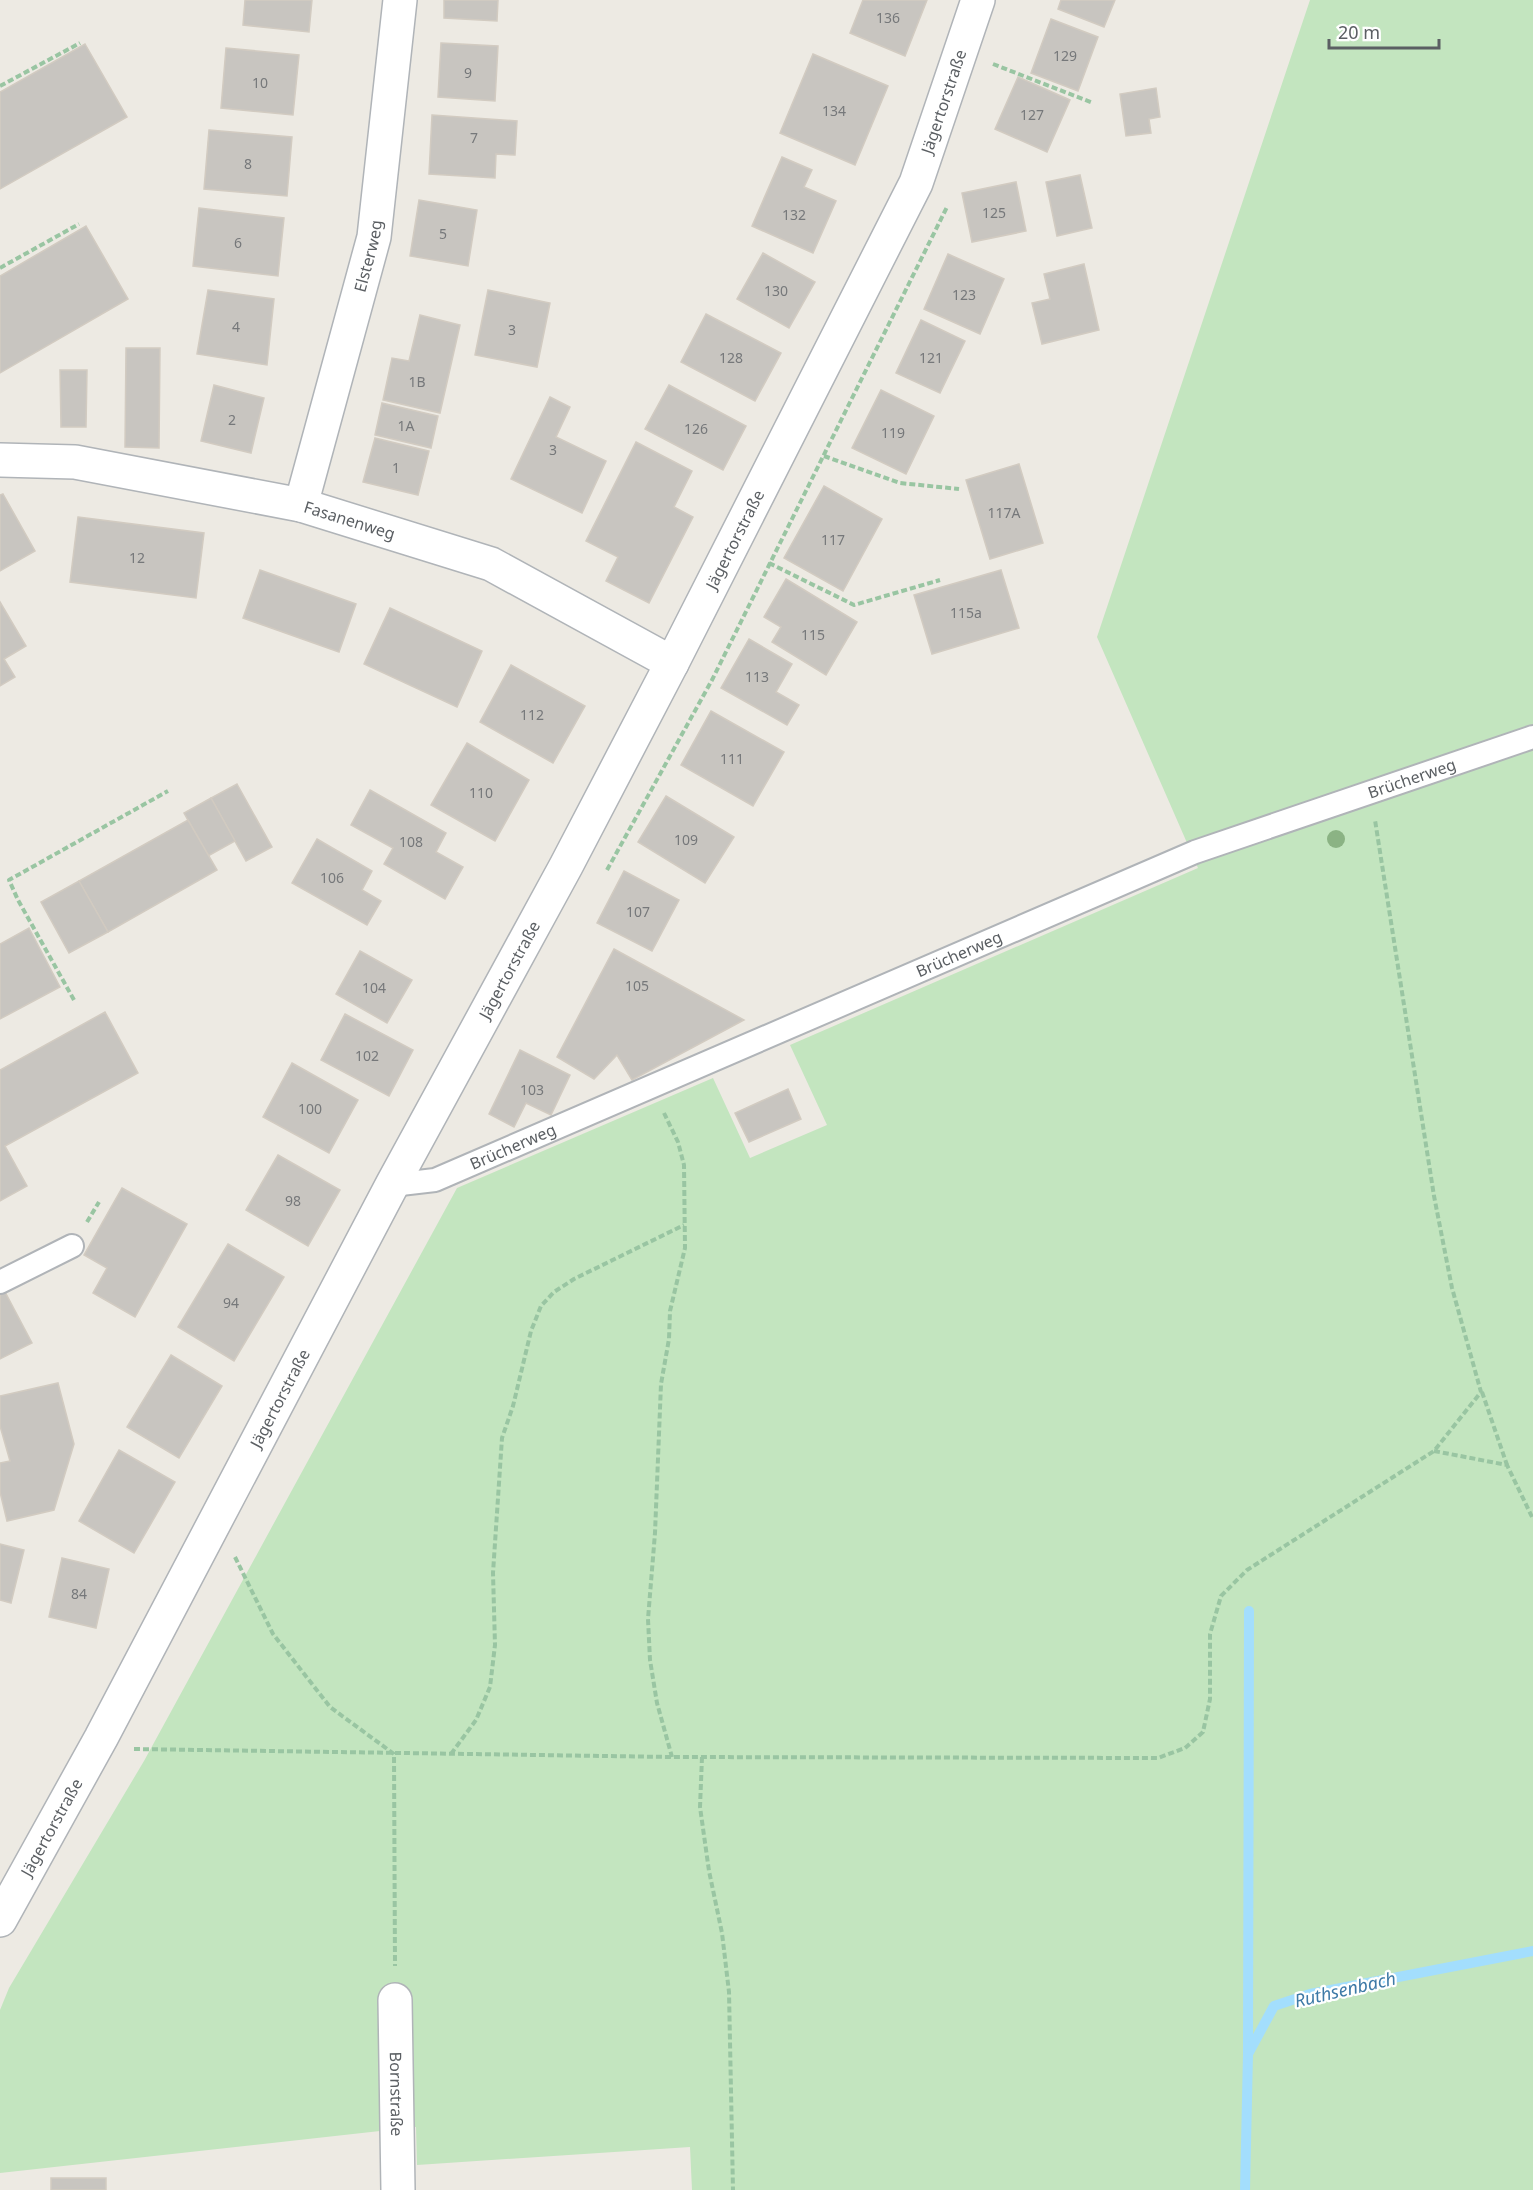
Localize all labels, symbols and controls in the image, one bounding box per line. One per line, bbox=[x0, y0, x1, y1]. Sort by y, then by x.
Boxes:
house number: 136 bbox=[876, 8, 900, 27]
scale bar bbox=[1329, 12, 1438, 50]
text: 20 m bbox=[1338, 20, 1380, 44]
street label: Jägertorstraße bbox=[915, 46, 972, 158]
house number: 129 bbox=[1053, 46, 1077, 65]
house number: 9 bbox=[464, 63, 472, 82]
house number: 10 bbox=[252, 73, 268, 92]
house number: 134 bbox=[822, 101, 846, 120]
house number: 127 bbox=[1020, 105, 1044, 124]
house number: 7 bbox=[470, 128, 478, 147]
house number: 8 bbox=[244, 154, 252, 173]
house number: 125 bbox=[982, 203, 1006, 222]
house number: 132 bbox=[782, 205, 806, 224]
street label: Elsterweg bbox=[349, 219, 387, 294]
house number: 5 bbox=[439, 224, 447, 243]
house number: 6 bbox=[234, 233, 242, 252]
house number: 130 bbox=[764, 281, 788, 300]
house number: 123 bbox=[952, 285, 976, 304]
house number: 4 bbox=[232, 317, 240, 336]
house number: 3 bbox=[508, 320, 516, 339]
house number: 128 bbox=[719, 348, 743, 367]
house number: 121 bbox=[919, 348, 943, 367]
house number: 1B bbox=[408, 372, 426, 391]
house number: 2 bbox=[228, 410, 236, 429]
house number: 1A bbox=[398, 416, 415, 435]
house number: 126 bbox=[684, 419, 708, 438]
house number: 119 bbox=[881, 423, 905, 442]
house number: 3 bbox=[549, 440, 557, 459]
house number: 1 bbox=[392, 458, 400, 477]
street label: Jägertorstraße bbox=[699, 486, 769, 595]
street label: Fasanenweg bbox=[301, 496, 398, 545]
house number: 117A bbox=[988, 503, 1021, 522]
house number: 117 bbox=[821, 530, 845, 549]
house number: 12 bbox=[129, 548, 145, 567]
house number: 115a bbox=[950, 603, 982, 622]
house number: 115 bbox=[801, 625, 825, 644]
house number: 113 bbox=[745, 667, 769, 686]
house number: 112 bbox=[520, 705, 544, 724]
house number: 111 bbox=[720, 749, 744, 768]
street label: Brücherweg bbox=[1365, 753, 1459, 803]
house number: 110 bbox=[469, 783, 493, 802]
house number: 109 bbox=[674, 830, 698, 849]
house number: 108 bbox=[399, 832, 423, 851]
house number: 106 bbox=[320, 868, 344, 887]
house number: 107 bbox=[626, 902, 650, 921]
street label: Jägertorstraße bbox=[473, 917, 545, 1025]
street label: Brücherweg bbox=[913, 926, 1005, 982]
house number: 105 bbox=[625, 976, 649, 995]
house number: 104 bbox=[362, 978, 386, 997]
house number: 102 bbox=[355, 1046, 379, 1065]
house number: 103 bbox=[520, 1080, 544, 1099]
house number: 100 bbox=[298, 1099, 322, 1118]
street label: Brücherweg bbox=[466, 1118, 559, 1175]
house number: 98 bbox=[285, 1191, 301, 1210]
house number: 94 bbox=[223, 1293, 239, 1312]
street label: Jägertorstraße bbox=[244, 1345, 315, 1453]
house number: 84 bbox=[71, 1584, 87, 1603]
street label: Jägertorstraße bbox=[14, 1774, 87, 1882]
water label: Ruthsenbach bbox=[1292, 1966, 1398, 2012]
street label: Bornstraße bbox=[385, 2052, 408, 2136]

